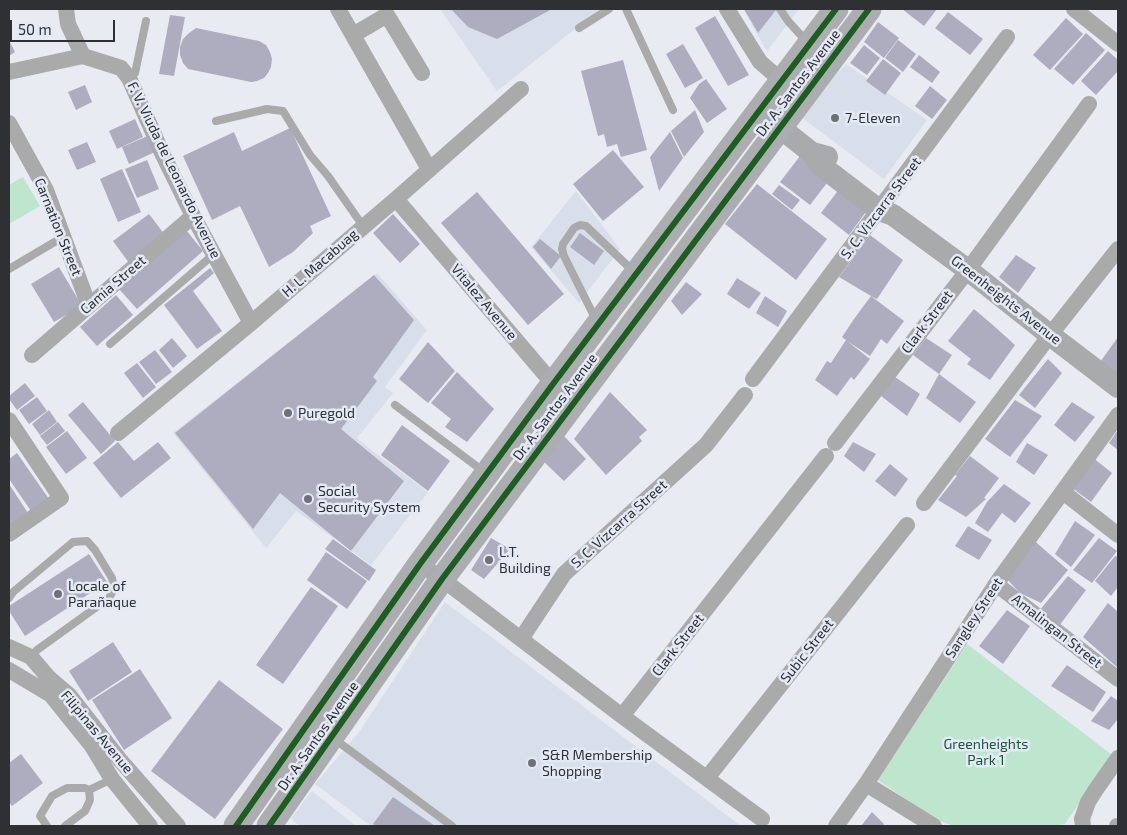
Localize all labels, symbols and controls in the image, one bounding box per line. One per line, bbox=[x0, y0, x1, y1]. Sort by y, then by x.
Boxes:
scale bar bbox=[12, 10, 118, 42]
text: 50 m bbox=[18, 20, 52, 38]
street label: Dr. A. Santos Avenue bbox=[752, 26, 844, 140]
street label: F. V. Viuda de Leonardo Avenue bbox=[124, 79, 224, 261]
place label: 7-Eleven bbox=[845, 110, 901, 126]
marker: 7-Eleven bbox=[829, 112, 841, 124]
street label: S. C. Vizcarra Street bbox=[837, 154, 925, 262]
street label: Carnation Street bbox=[31, 176, 85, 278]
street label: H. L. Macabuag bbox=[279, 225, 361, 301]
street label: Camia Street bbox=[77, 252, 149, 318]
street label: Greenheights Avenue bbox=[948, 252, 1064, 348]
street label: Vitalez Avenue bbox=[447, 261, 521, 343]
street label: Clark Street bbox=[898, 287, 956, 357]
street label: Dr. A. Santos Avenue bbox=[509, 350, 601, 464]
place label: Puregold bbox=[298, 405, 355, 421]
marker: Puregold bbox=[282, 407, 294, 419]
street label: S. C. Vizcarra Street bbox=[568, 477, 670, 571]
place label: Social Security System bbox=[318, 483, 421, 516]
marker: Social Security System bbox=[302, 493, 314, 505]
place label: L.T. Building bbox=[499, 544, 551, 576]
marker: L.T. Building bbox=[483, 554, 495, 566]
street label: Sangley Street bbox=[942, 575, 1006, 661]
place label: Locale of Parañaque bbox=[68, 578, 136, 610]
marker: Locale of Parañaque bbox=[52, 588, 64, 600]
street label: Amalingan Street bbox=[1008, 591, 1106, 671]
street label: Clark Street bbox=[648, 610, 708, 680]
street label: Subic Street bbox=[777, 616, 837, 686]
street label: Dr. A. Santos Avenue bbox=[274, 678, 362, 794]
street label: Filipinas Avenue bbox=[57, 687, 137, 777]
park label: Greenheights Park 1 bbox=[944, 736, 1028, 769]
place label: S&R Membership Shopping bbox=[542, 747, 652, 780]
marker: S&R Membership Shopping bbox=[526, 757, 538, 769]

